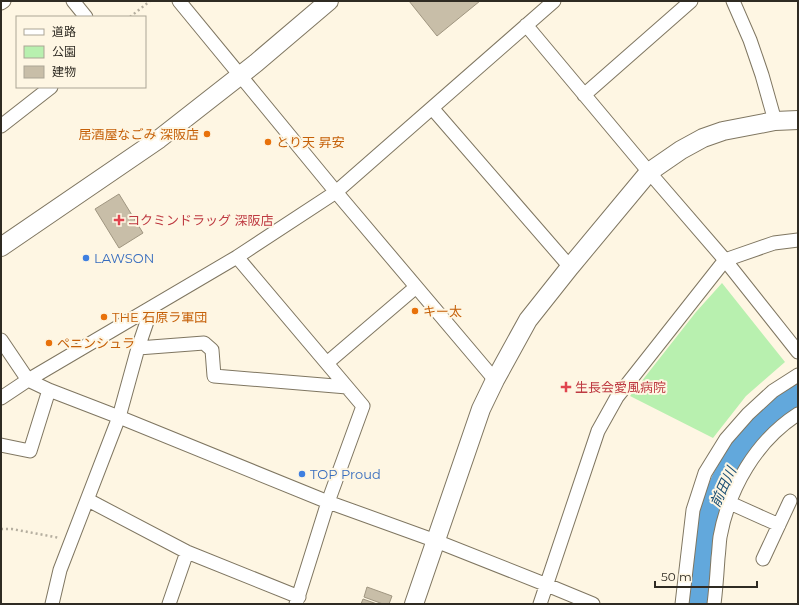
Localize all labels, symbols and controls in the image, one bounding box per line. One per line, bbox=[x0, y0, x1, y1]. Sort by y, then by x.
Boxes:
legend bbox=[16, 16, 146, 88]
text: 道路 bbox=[52, 24, 76, 39]
text: 公園 bbox=[52, 44, 76, 59]
text: 建物 bbox=[52, 64, 76, 79]
place label: 居酒屋なごみ 深阪店 bbox=[79, 126, 199, 142]
marker: 居酒屋なごみ 深阪店 bbox=[202, 129, 212, 139]
place label: とり天 昇安 bbox=[276, 134, 344, 150]
marker: とり天 昇安 bbox=[263, 137, 273, 147]
place label: コクミンドラッグ 深阪店 bbox=[127, 212, 273, 228]
marker: コクミンドラッグ 深阪店 bbox=[114, 215, 124, 225]
place label: LAWSON bbox=[94, 250, 154, 266]
marker: LAWSON bbox=[81, 253, 91, 263]
place label: キー太 bbox=[423, 303, 462, 319]
marker: キー太 bbox=[410, 306, 420, 316]
place label: THE 石原ラ軍団 bbox=[112, 309, 207, 325]
marker: THE 石原ラ軍団 bbox=[99, 312, 109, 322]
place label: ペニンシュラ bbox=[57, 335, 135, 351]
marker: ペニンシュラ bbox=[44, 338, 54, 348]
place label: 生長会愛風病院 bbox=[575, 379, 666, 395]
marker: 生長会愛風病院 bbox=[560, 381, 572, 393]
water label: 前田川 bbox=[706, 462, 741, 510]
place label: TOP Proud bbox=[310, 466, 381, 482]
marker: TOP Proud bbox=[297, 469, 307, 479]
scale bar bbox=[655, 563, 757, 589]
text: 50 m bbox=[661, 569, 692, 584]

